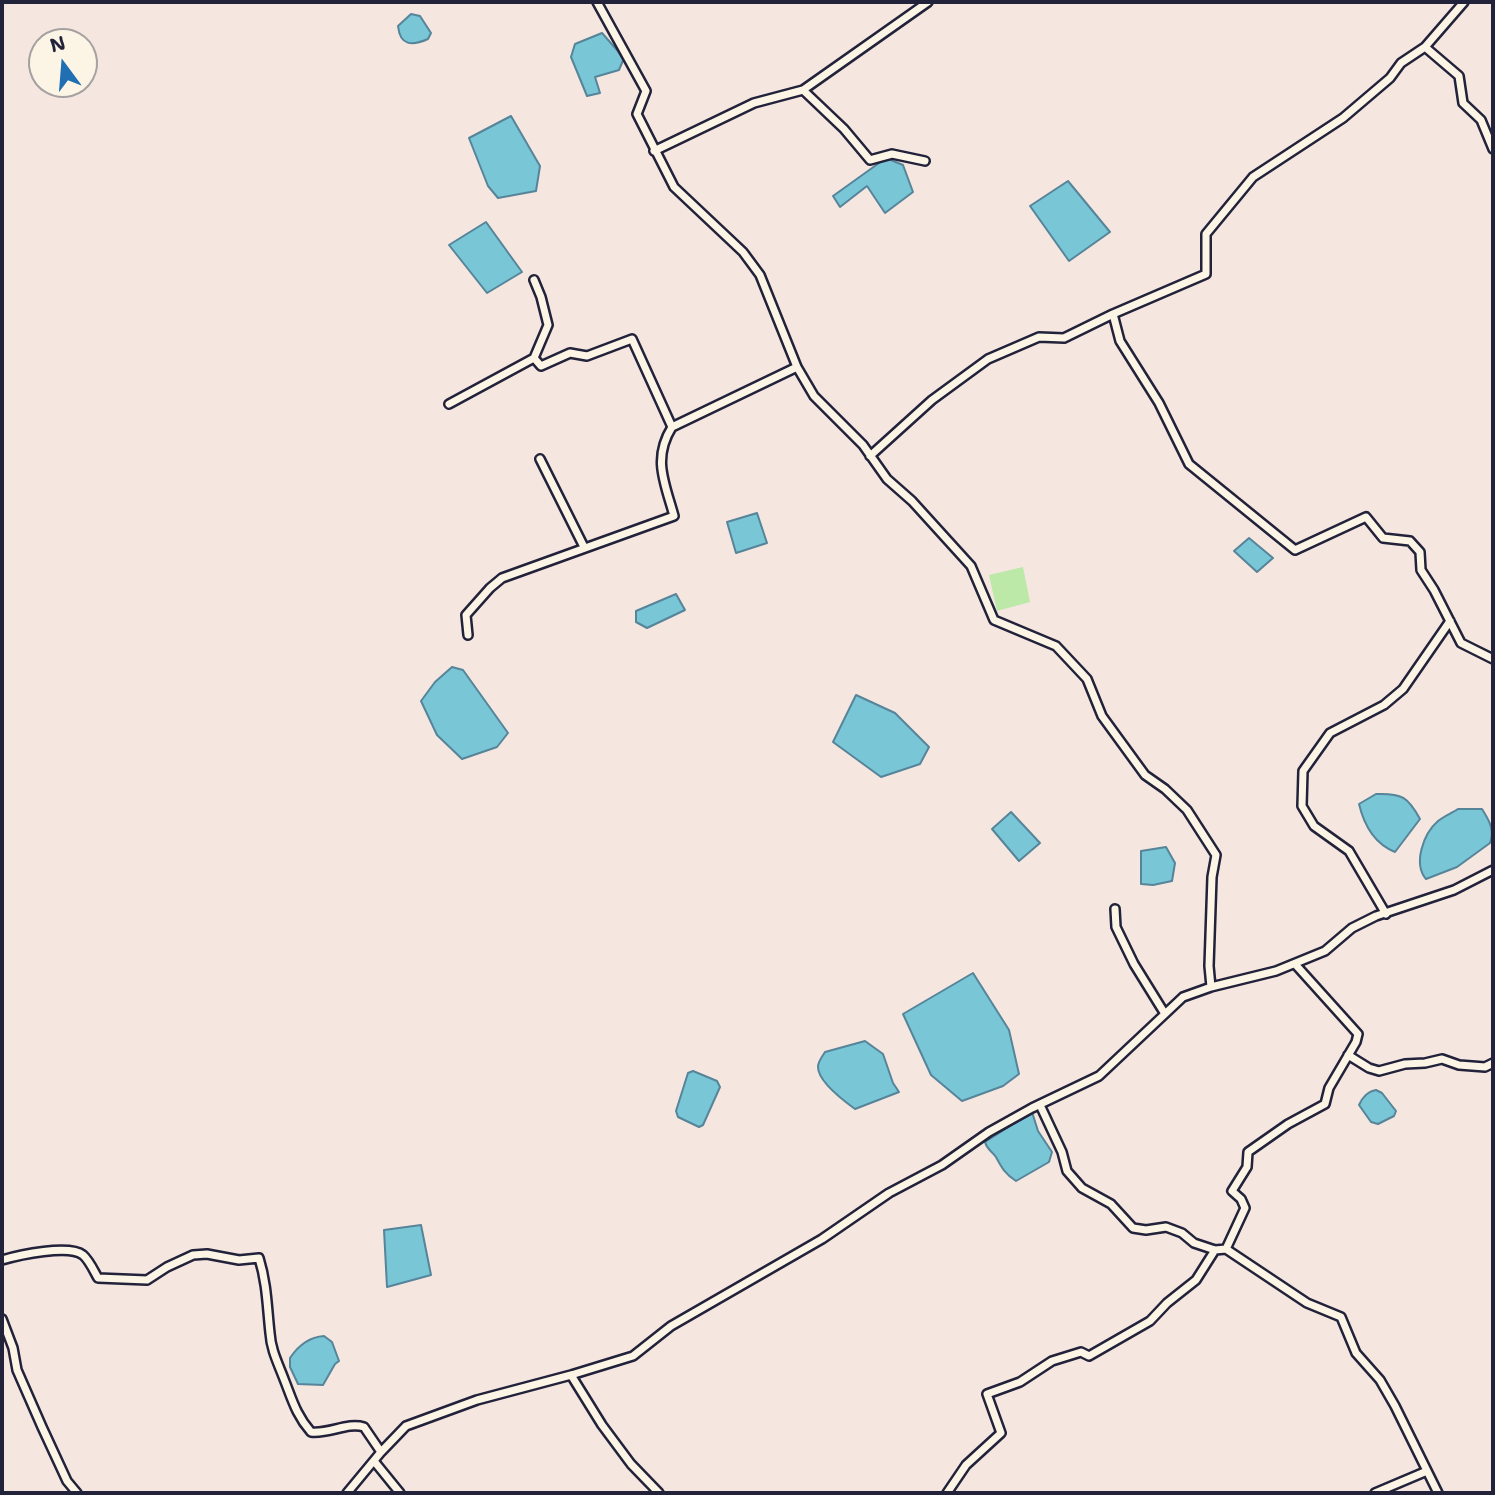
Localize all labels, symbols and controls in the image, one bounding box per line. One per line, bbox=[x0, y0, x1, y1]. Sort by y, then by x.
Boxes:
north arrow bbox=[28, 28, 98, 98]
text: N bbox=[47, 30, 68, 58]

